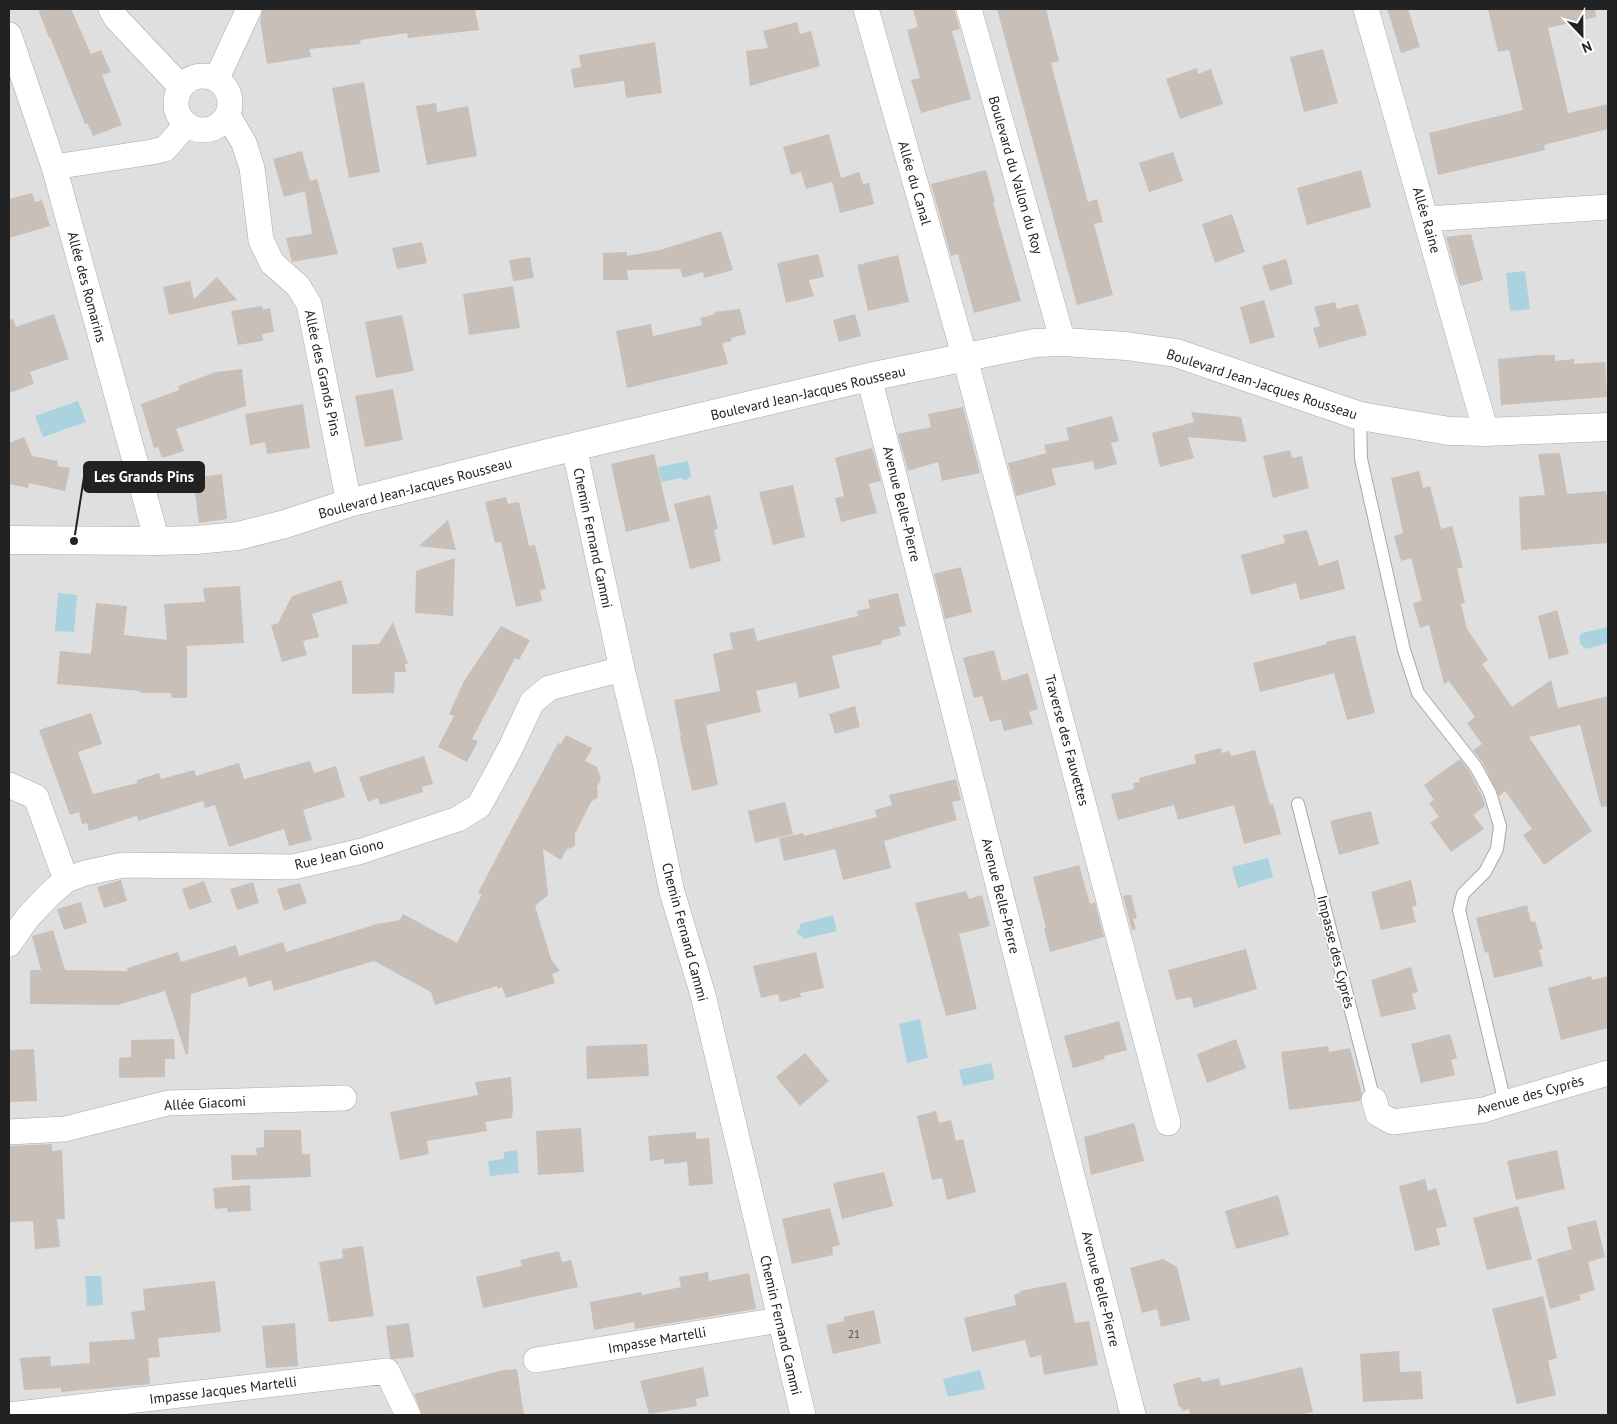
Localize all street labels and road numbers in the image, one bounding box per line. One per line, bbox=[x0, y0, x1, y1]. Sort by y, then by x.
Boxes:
street label: Boulevard du Vallon du Roy bbox=[985, 94, 1047, 257]
street label: Allée du Canal bbox=[894, 139, 936, 227]
street label: Allée Raine bbox=[1409, 185, 1445, 255]
street label: Allée des Romarins bbox=[64, 230, 110, 344]
street label: Allée des Grands Pins bbox=[301, 308, 345, 438]
street label: Boulevard Jean-Jacques Rousseau bbox=[1164, 345, 1360, 423]
street label: Boulevard Jean-Jacques Rousseau bbox=[709, 362, 907, 424]
street label: Avenue Belle-Pierre bbox=[879, 444, 925, 564]
street label: Boulevard Jean-Jacques Rousseau bbox=[316, 453, 514, 523]
street label: Chemin Fernand Cammi bbox=[569, 466, 617, 610]
street label: Traverse des Fauvettes bbox=[1041, 672, 1093, 808]
street label: Rue Jean Giono bbox=[293, 834, 385, 874]
street label: Avenue Belle-Pierre bbox=[978, 836, 1024, 956]
street label: Chemin Fernand Cammi bbox=[658, 861, 712, 1003]
street label: Impasse des Cyprès bbox=[1313, 893, 1359, 1011]
street label: Avenue des Cyprès bbox=[1474, 1071, 1586, 1119]
street label: Allée Giacomi bbox=[164, 1092, 246, 1114]
street label: Avenue Belle-Pierre bbox=[1078, 1229, 1124, 1349]
street label: Chemin Fernand Cammi bbox=[756, 1253, 806, 1397]
street label: Impasse Martelli bbox=[606, 1323, 708, 1357]
street label: Impasse Jacques Martelli bbox=[148, 1372, 298, 1408]

